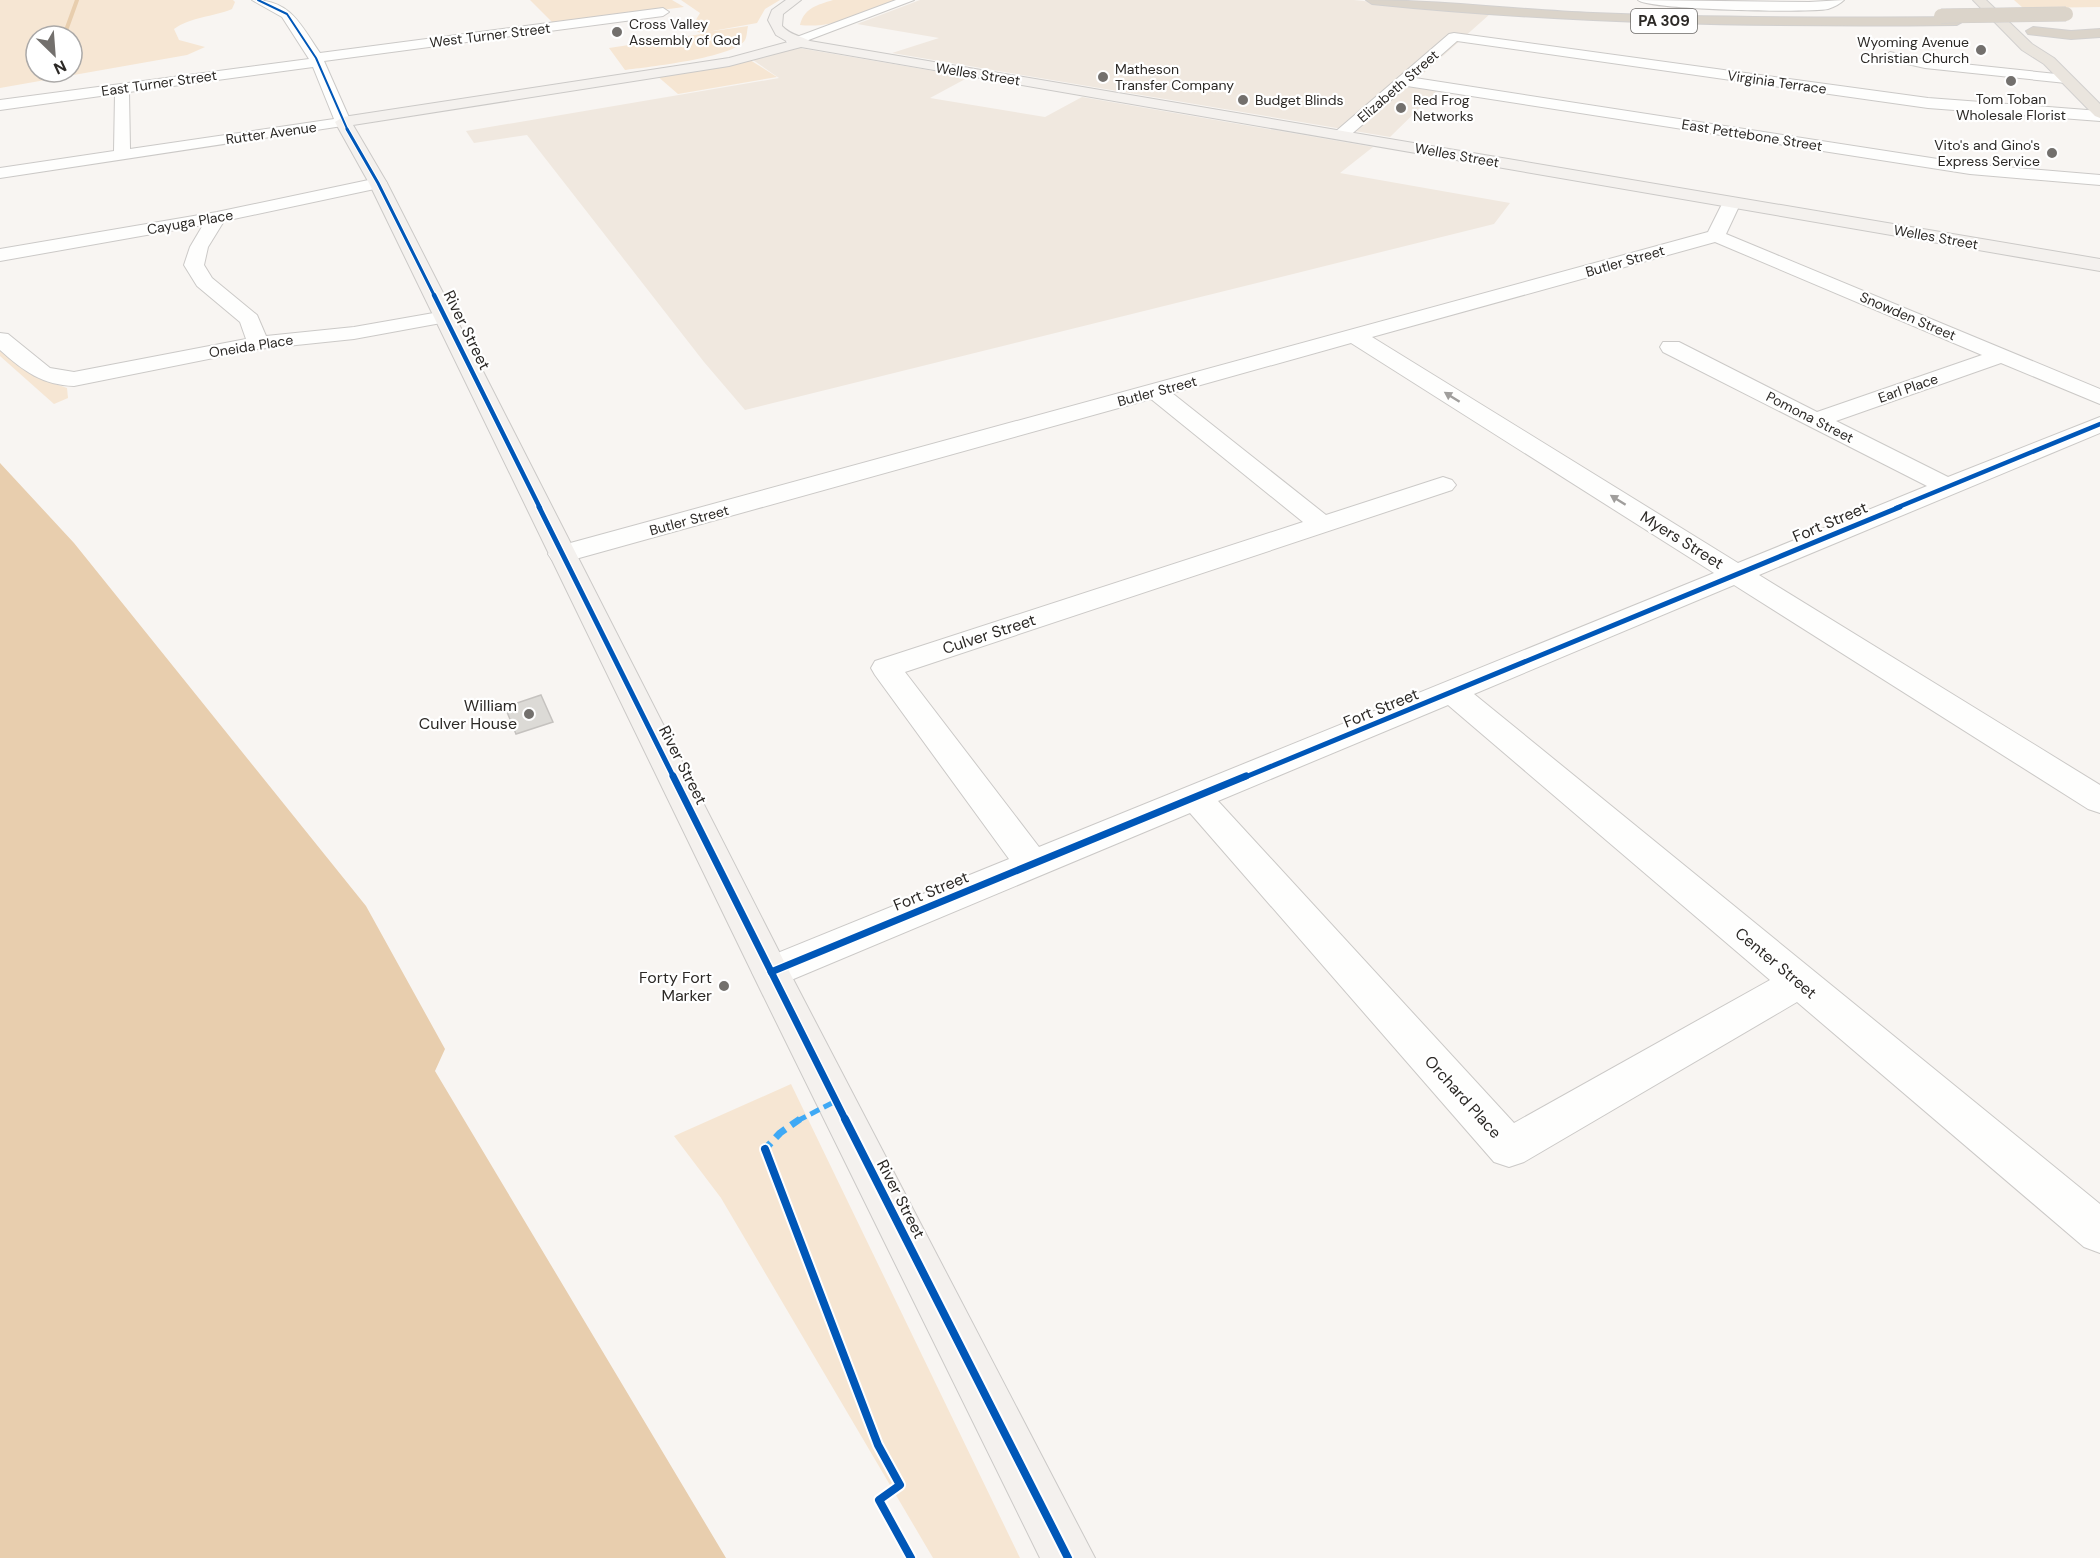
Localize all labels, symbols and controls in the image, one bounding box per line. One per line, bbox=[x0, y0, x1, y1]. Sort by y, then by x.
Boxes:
road number: PA 309 bbox=[1631, 9, 1697, 33]
place label: Cross Valley Assembly of God bbox=[629, 15, 741, 49]
street label: West Turner Street bbox=[429, 19, 551, 51]
north arrow bbox=[24, 24, 84, 84]
marker: Cross Valley Assembly of God bbox=[610, 25, 624, 39]
place label: Wyoming Avenue Christian Church bbox=[1857, 33, 1969, 67]
marker: Wyoming Avenue Christian Church bbox=[1974, 43, 1988, 57]
street label: Elizabeth Street bbox=[1354, 46, 1442, 126]
text: N bbox=[50, 55, 70, 79]
street label: Welles Street bbox=[934, 58, 1022, 90]
place label: Matheson Transfer Company bbox=[1115, 60, 1234, 94]
street label: East Turner Street bbox=[100, 66, 218, 100]
street label: Virginia Terrace bbox=[1726, 66, 1828, 98]
marker: Matheson Transfer Company bbox=[1096, 70, 1110, 84]
marker: Tom Toban Wholesale Florist bbox=[2004, 74, 2018, 88]
place label: Tom Toban Wholesale Florist bbox=[1956, 90, 2066, 124]
place label: Budget Blinds bbox=[1255, 91, 1343, 109]
place label: Red Frog Networks bbox=[1413, 91, 1473, 125]
marker: Budget Blinds bbox=[1236, 93, 1250, 107]
marker: Red Frog Networks bbox=[1394, 101, 1408, 115]
street label: East Pettebone Street bbox=[1680, 115, 1824, 155]
street label: Rutter Avenue bbox=[224, 118, 318, 148]
place label: Vito's and Gino's Express Service bbox=[1934, 136, 2040, 170]
street label: Welles Street bbox=[1413, 139, 1501, 171]
marker: Vito's and Gino's Express Service bbox=[2045, 146, 2059, 160]
street label: Cayuga Place bbox=[145, 206, 235, 238]
street label: Welles Street bbox=[1892, 221, 1980, 253]
street label: Butler Street bbox=[1583, 241, 1667, 281]
street label: River Street bbox=[439, 287, 495, 373]
street label: Snowden Street bbox=[1857, 288, 1959, 344]
street label: Oneida Place bbox=[208, 330, 294, 362]
street label: Earl Place bbox=[1876, 369, 1940, 407]
street label: Butler Street bbox=[1115, 372, 1199, 410]
street label: Pomona Street bbox=[1763, 387, 1857, 447]
one-way arrow bbox=[1444, 391, 1460, 402]
one-way arrow bbox=[1610, 495, 1626, 506]
street label: Fort Street bbox=[1789, 497, 1871, 547]
street label: Butler Street bbox=[647, 501, 731, 539]
street label: Myers Street bbox=[1636, 506, 1728, 574]
street label: Culver Street bbox=[940, 609, 1038, 659]
street label: Fort Street bbox=[1340, 683, 1422, 733]
place label: William Culver House bbox=[419, 695, 517, 734]
marker: William Culver House bbox=[522, 707, 536, 721]
street label: River Street bbox=[654, 722, 712, 808]
street label: Fort Street bbox=[890, 866, 972, 916]
street label: Center Street bbox=[1731, 923, 1821, 1003]
place label: Forty Fort Marker bbox=[639, 967, 712, 1006]
marker: Forty Fort Marker bbox=[717, 979, 731, 993]
street label: Orchard Place bbox=[1420, 1051, 1506, 1143]
street label: River Street bbox=[872, 1156, 930, 1242]

